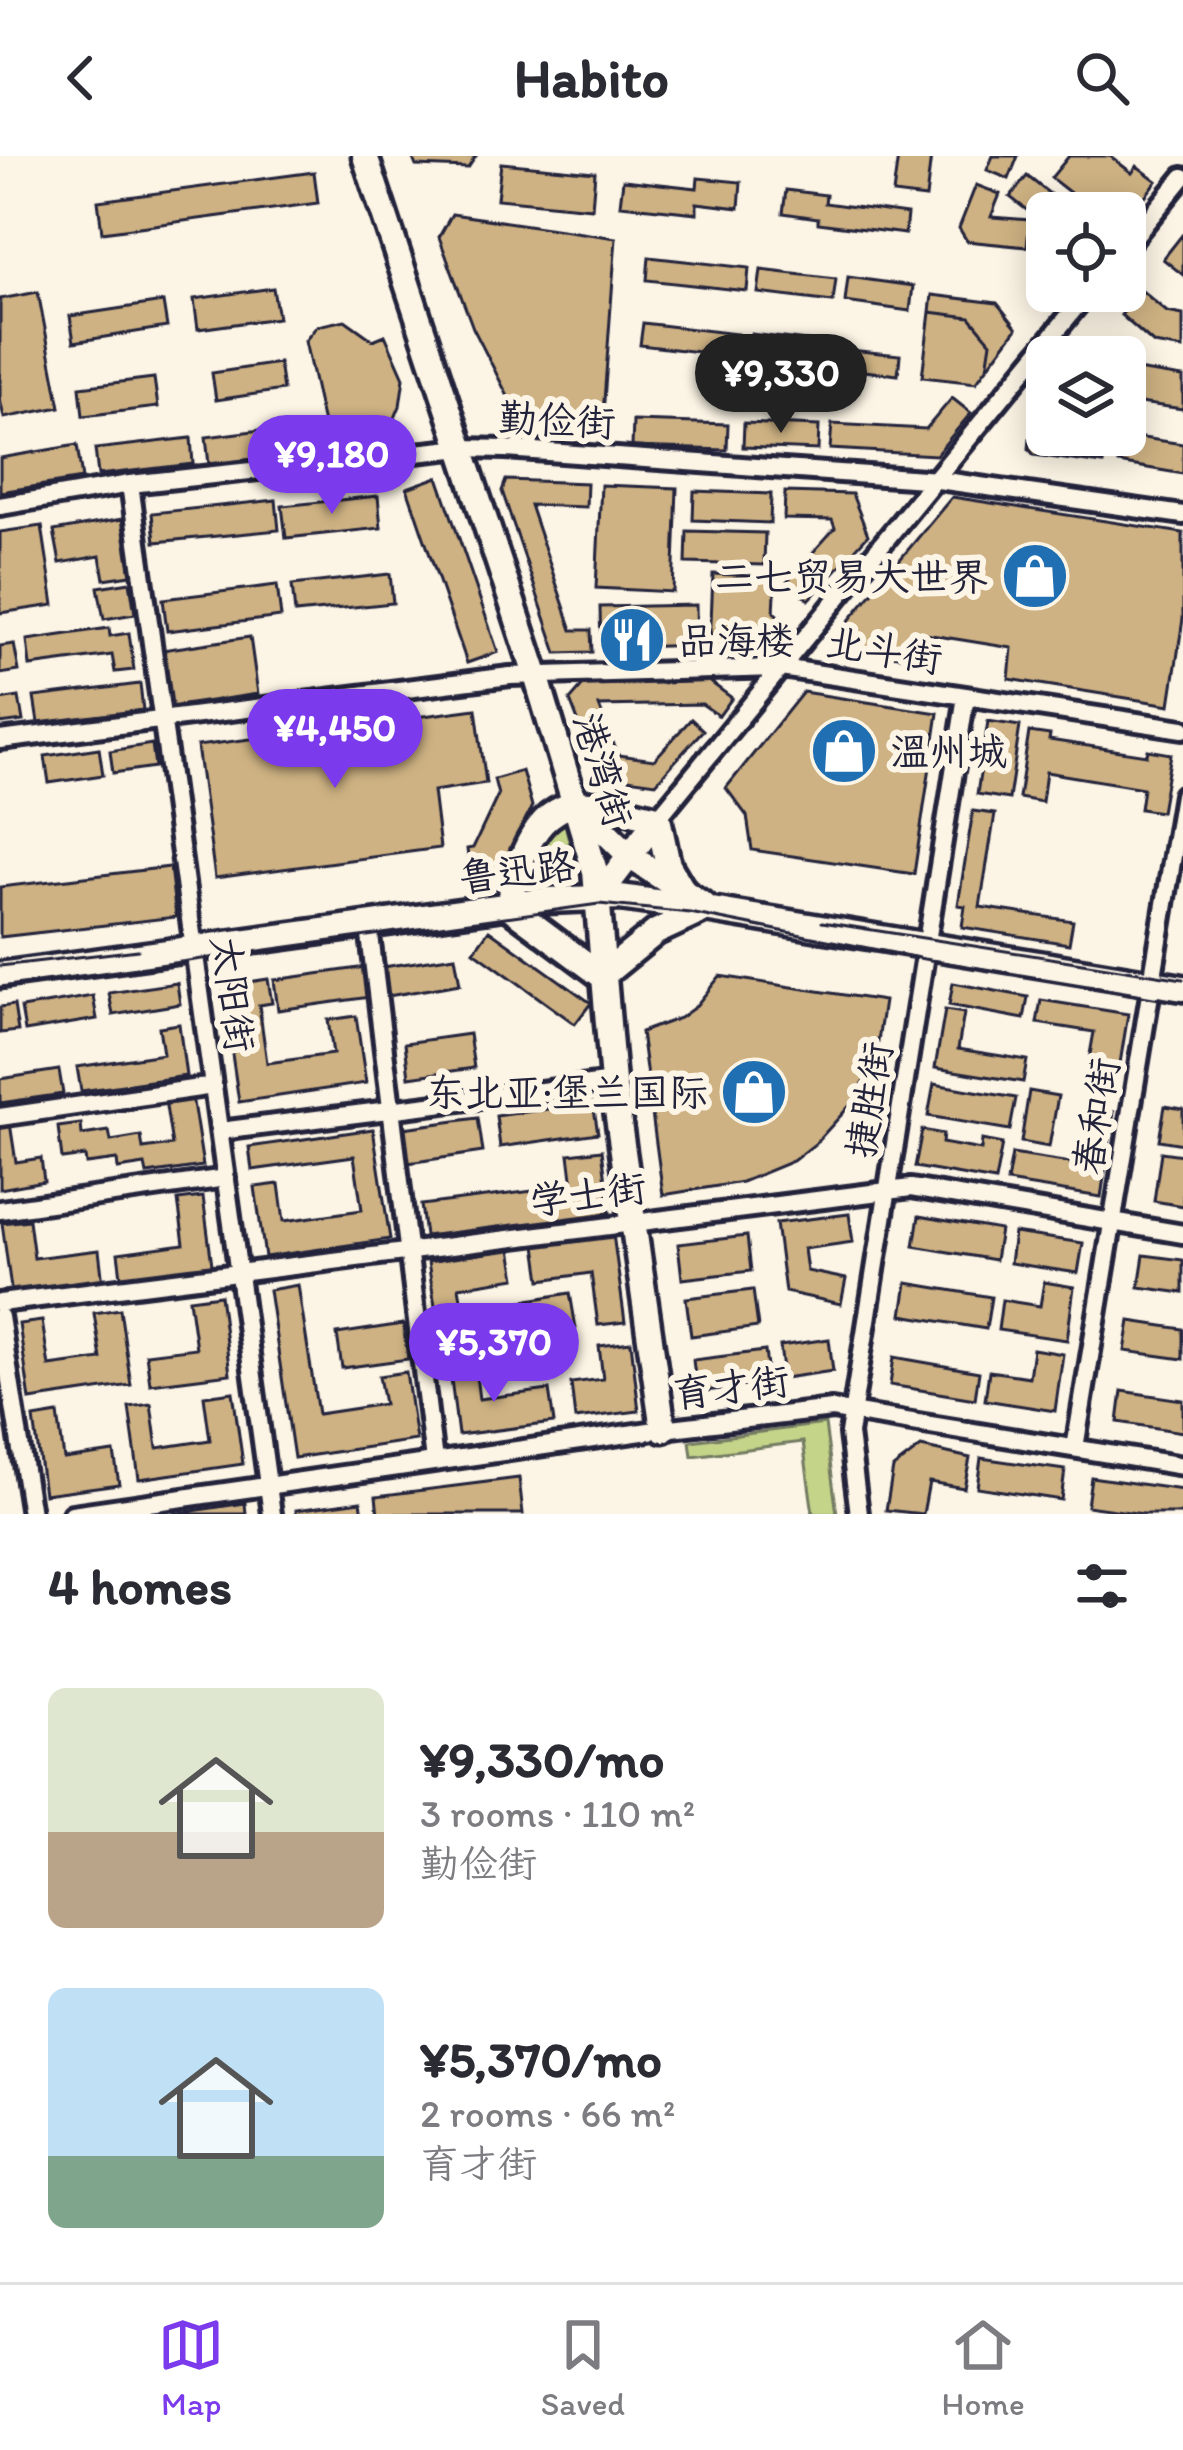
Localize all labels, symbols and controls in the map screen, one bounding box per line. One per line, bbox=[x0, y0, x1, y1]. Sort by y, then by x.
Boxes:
icon: back bbox=[48, 45, 114, 111]
icon: search bbox=[1069, 45, 1135, 111]
text: Habito bbox=[514, 46, 669, 111]
map controls bbox=[1026, 192, 1146, 456]
button: locate bbox=[1026, 192, 1146, 312]
pin: ¥9,330 bbox=[683, 334, 879, 436]
button: layers bbox=[1026, 336, 1146, 456]
text: ¥9,330 bbox=[722, 349, 840, 396]
street label: 勤俭街 bbox=[497, 393, 617, 447]
pin: ¥9,180 bbox=[234, 415, 430, 517]
text: ¥9,180 bbox=[275, 430, 389, 477]
shop icon: 二七贸易大世界 bbox=[1000, 541, 1070, 611]
place label: 二七贸易大世界 bbox=[715, 553, 988, 600]
restaurant icon: 品海楼 bbox=[597, 605, 667, 675]
place label: 品海楼 bbox=[678, 617, 795, 664]
street label: 北斗街 bbox=[823, 618, 945, 682]
pin: ¥4,450 bbox=[237, 689, 433, 791]
text: ¥4,450 bbox=[274, 704, 396, 751]
street label: 港湾街 bbox=[563, 707, 643, 833]
shop icon: 温州城 bbox=[809, 716, 879, 786]
place label: 温州城 bbox=[890, 728, 1007, 775]
street label: 鲁迅路 bbox=[456, 841, 578, 901]
street label: 太阳街 bbox=[202, 933, 264, 1055]
street label: 捷胜街 bbox=[837, 1039, 901, 1161]
street label: 春和街 bbox=[1064, 1055, 1128, 1177]
shop icon: 东北亚·堡兰国际 bbox=[719, 1057, 789, 1127]
place label: 东北亚·堡兰国际 bbox=[426, 1069, 708, 1116]
street label: 学士街 bbox=[527, 1164, 649, 1224]
pin: ¥5,370 bbox=[396, 1303, 592, 1405]
text: ¥5,370 bbox=[436, 1318, 552, 1365]
street label: 育才街 bbox=[670, 1357, 792, 1417]
icon: filters bbox=[1069, 1553, 1135, 1619]
text: 4 homes bbox=[48, 1556, 232, 1617]
text: ¥9,330/mo bbox=[420, 1729, 665, 1790]
icon: home bbox=[144, 1736, 288, 1880]
text: 3 rooms · 110 m² bbox=[420, 1790, 695, 1837]
text: 勤俭街 bbox=[420, 1840, 537, 1887]
text: ¥5,370/mo bbox=[420, 2029, 662, 2090]
icon: home bbox=[144, 2036, 288, 2180]
text: 2 rooms · 66 m² bbox=[420, 2090, 675, 2137]
text: 育才街 bbox=[420, 2140, 537, 2187]
tab: Map bbox=[158, 2312, 224, 2423]
tab: Saved bbox=[541, 2312, 625, 2423]
tab: Home bbox=[942, 2312, 1025, 2423]

